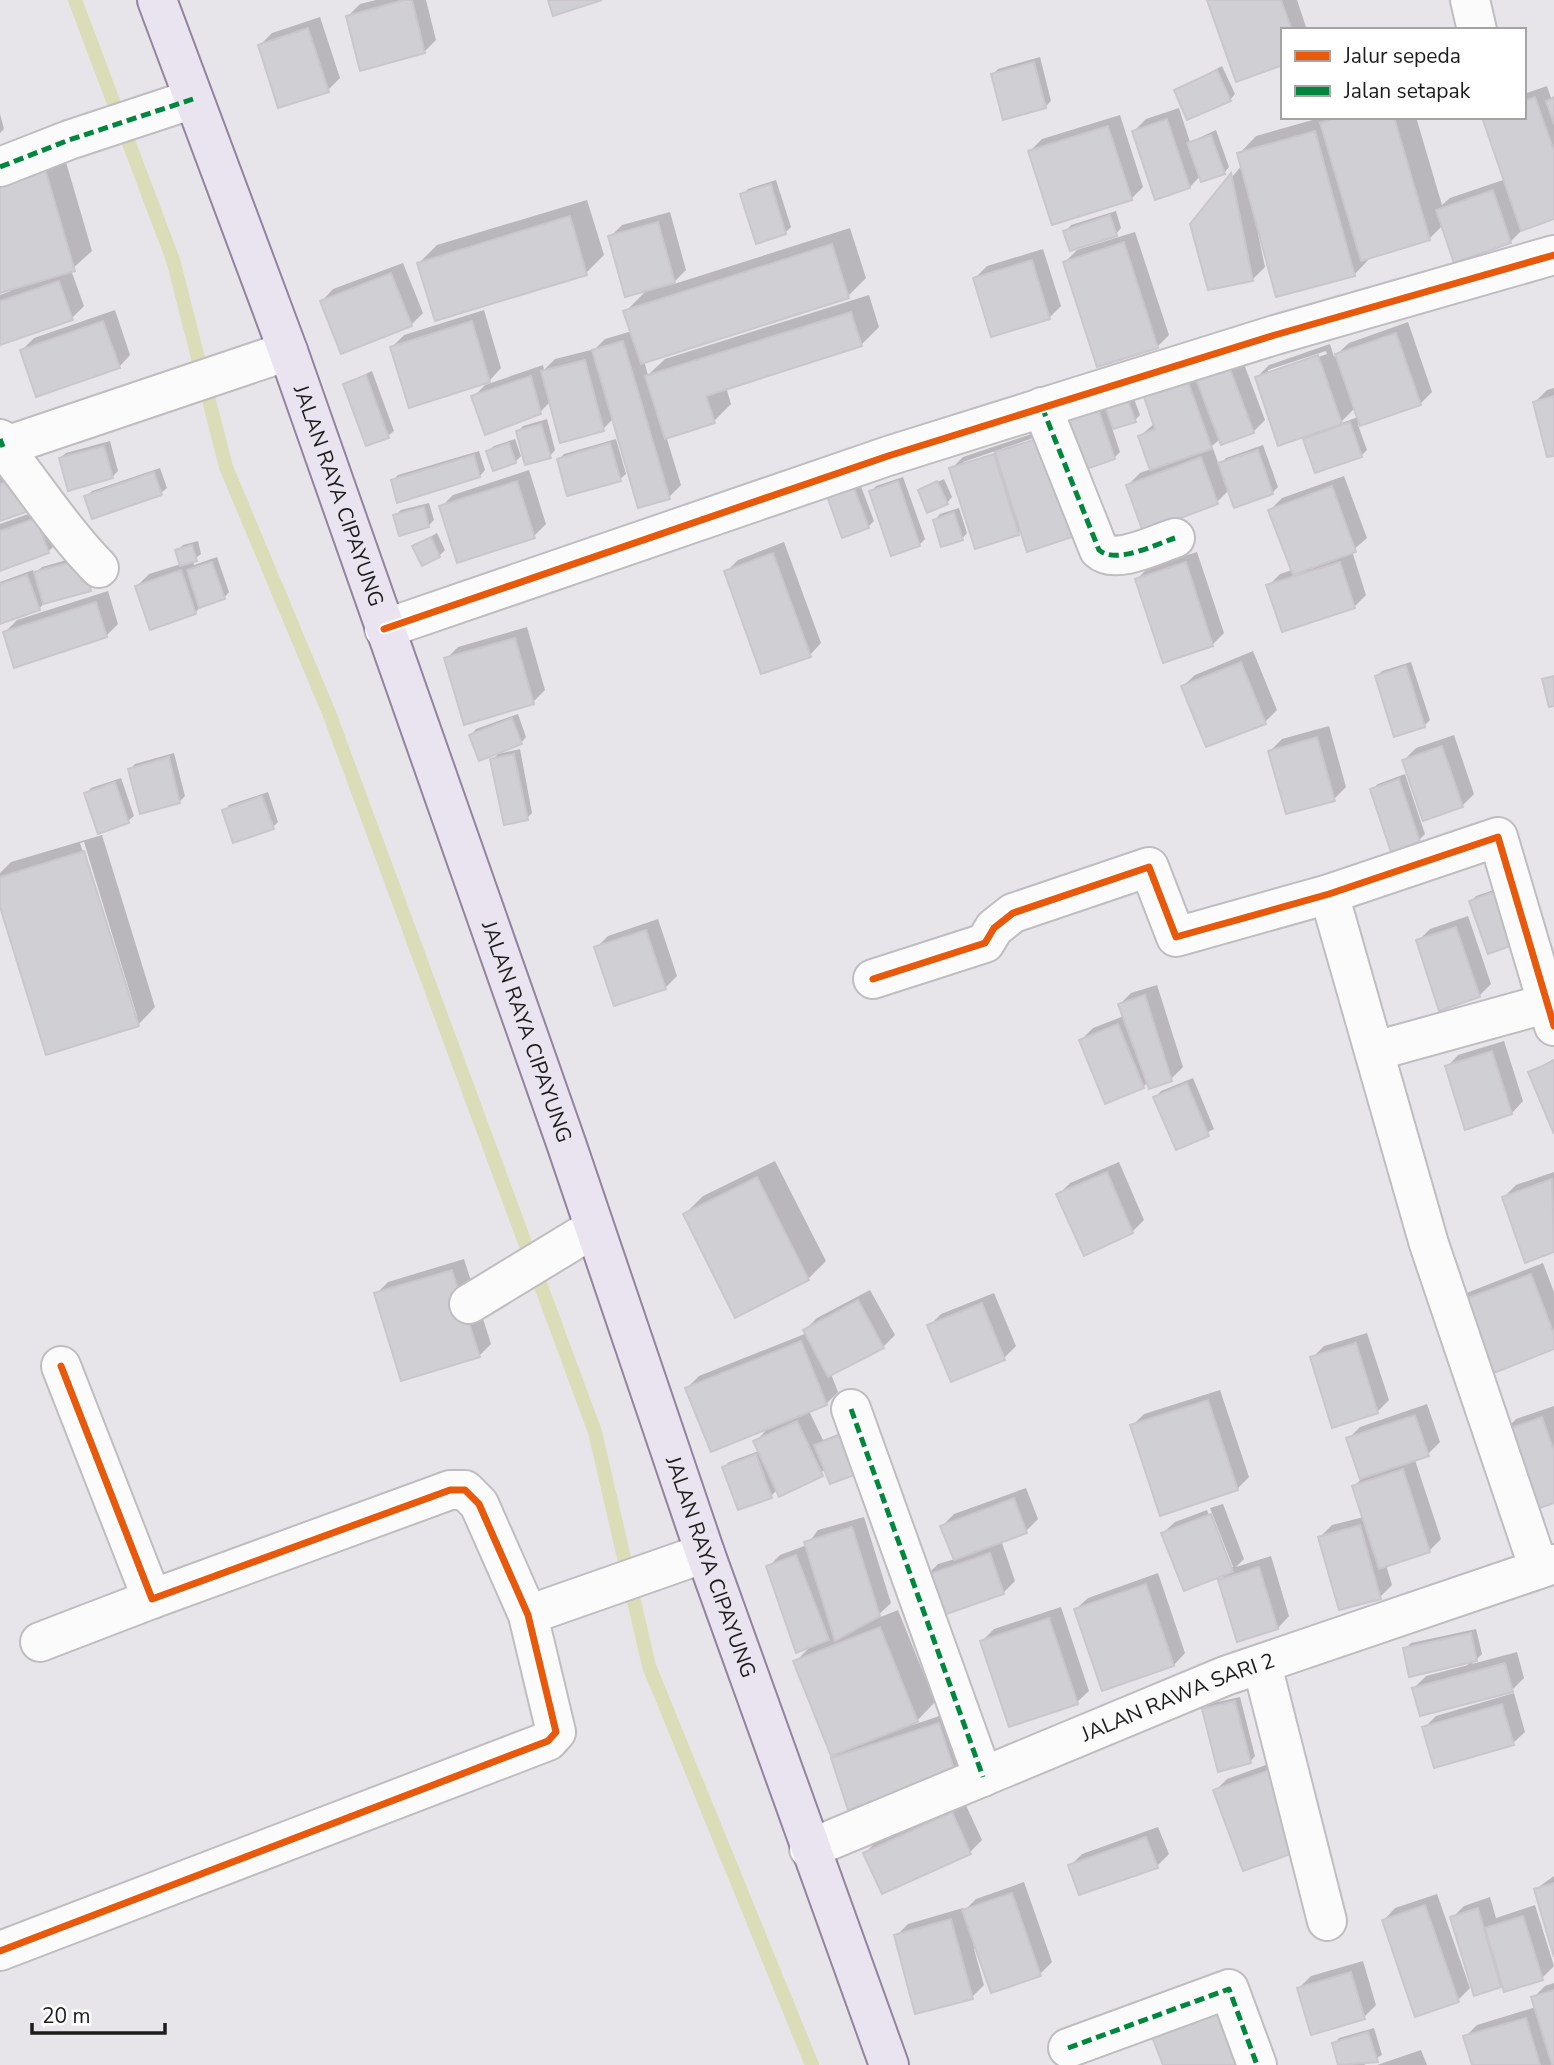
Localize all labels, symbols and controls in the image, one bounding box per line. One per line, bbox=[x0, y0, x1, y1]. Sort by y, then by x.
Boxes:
legend bbox=[1281, 28, 1526, 119]
text: Jalur sepeda bbox=[1343, 42, 1461, 70]
text: Jalan setapak bbox=[1343, 77, 1471, 105]
street label: JALAN RAYA CIPAYUNG bbox=[287, 380, 391, 610]
street label: JALAN RAYA CIPAYUNG bbox=[475, 916, 579, 1146]
street label: JALAN RAYA CIPAYUNG bbox=[659, 1452, 763, 1682]
street label: JALAN RAWA SARI 2 bbox=[1076, 1646, 1278, 1749]
scale bar bbox=[32, 1992, 164, 2036]
text: 20 m bbox=[42, 2002, 91, 2030]

